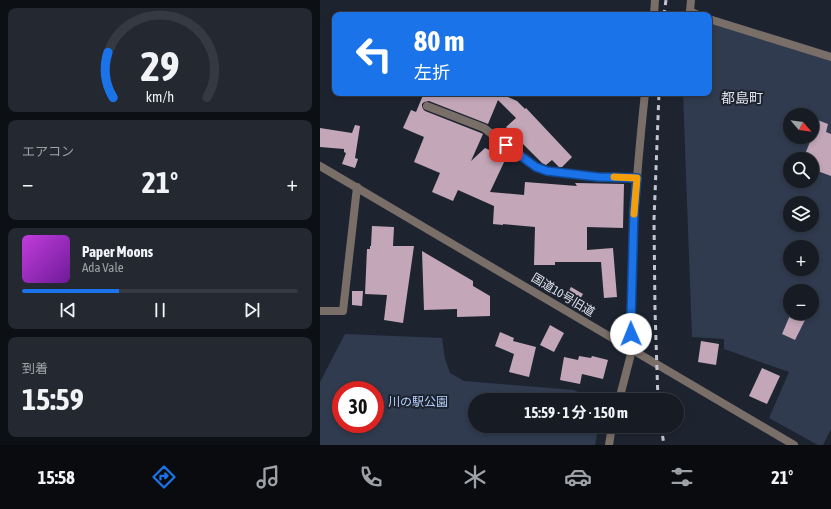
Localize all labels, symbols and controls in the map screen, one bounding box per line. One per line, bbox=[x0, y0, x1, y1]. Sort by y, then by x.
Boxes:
text: 80 m bbox=[414, 25, 464, 57]
icon: left bbox=[348, 28, 400, 80]
text: 29 bbox=[140, 42, 180, 90]
text: 左折 bbox=[414, 62, 450, 83]
text: km/h bbox=[146, 89, 174, 105]
district label: 都島町 bbox=[721, 90, 763, 106]
north arrow bbox=[783, 108, 819, 144]
map controls bbox=[783, 108, 819, 320]
pin bbox=[489, 128, 523, 162]
icon: arrive bbox=[495, 134, 517, 156]
text: エアコン bbox=[22, 144, 74, 159]
button: search bbox=[783, 152, 819, 188]
text: 21° bbox=[142, 165, 178, 199]
text: − bbox=[22, 170, 33, 196]
text: + bbox=[287, 170, 298, 196]
button: layers bbox=[783, 196, 819, 232]
button: + bbox=[783, 240, 819, 276]
text: Paper Moons bbox=[82, 243, 153, 260]
text: Ada Vale bbox=[82, 260, 124, 275]
street label: 国道10号旧道 bbox=[529, 271, 597, 319]
button: − bbox=[783, 284, 819, 320]
icon: previous bbox=[57, 299, 79, 321]
icon: pause bbox=[149, 299, 171, 321]
icon: next bbox=[241, 299, 263, 321]
position arrow bbox=[610, 313, 652, 355]
text: 到着 bbox=[22, 361, 48, 376]
speed limit sign: 30 bbox=[332, 381, 384, 433]
text: 15:59 bbox=[22, 382, 84, 416]
park label: 川の駅公園 bbox=[388, 395, 448, 409]
text: 15:59 · 1 分 · 150 m bbox=[524, 404, 628, 421]
icon: directions bbox=[150, 463, 178, 491]
icon: music bbox=[254, 463, 282, 491]
icon: phone bbox=[357, 463, 385, 491]
icon: climate bbox=[461, 463, 489, 491]
icon: car bbox=[564, 463, 592, 491]
icon: filters bbox=[668, 463, 696, 491]
text: 15:58 bbox=[38, 467, 75, 488]
text: 21° bbox=[771, 467, 793, 488]

